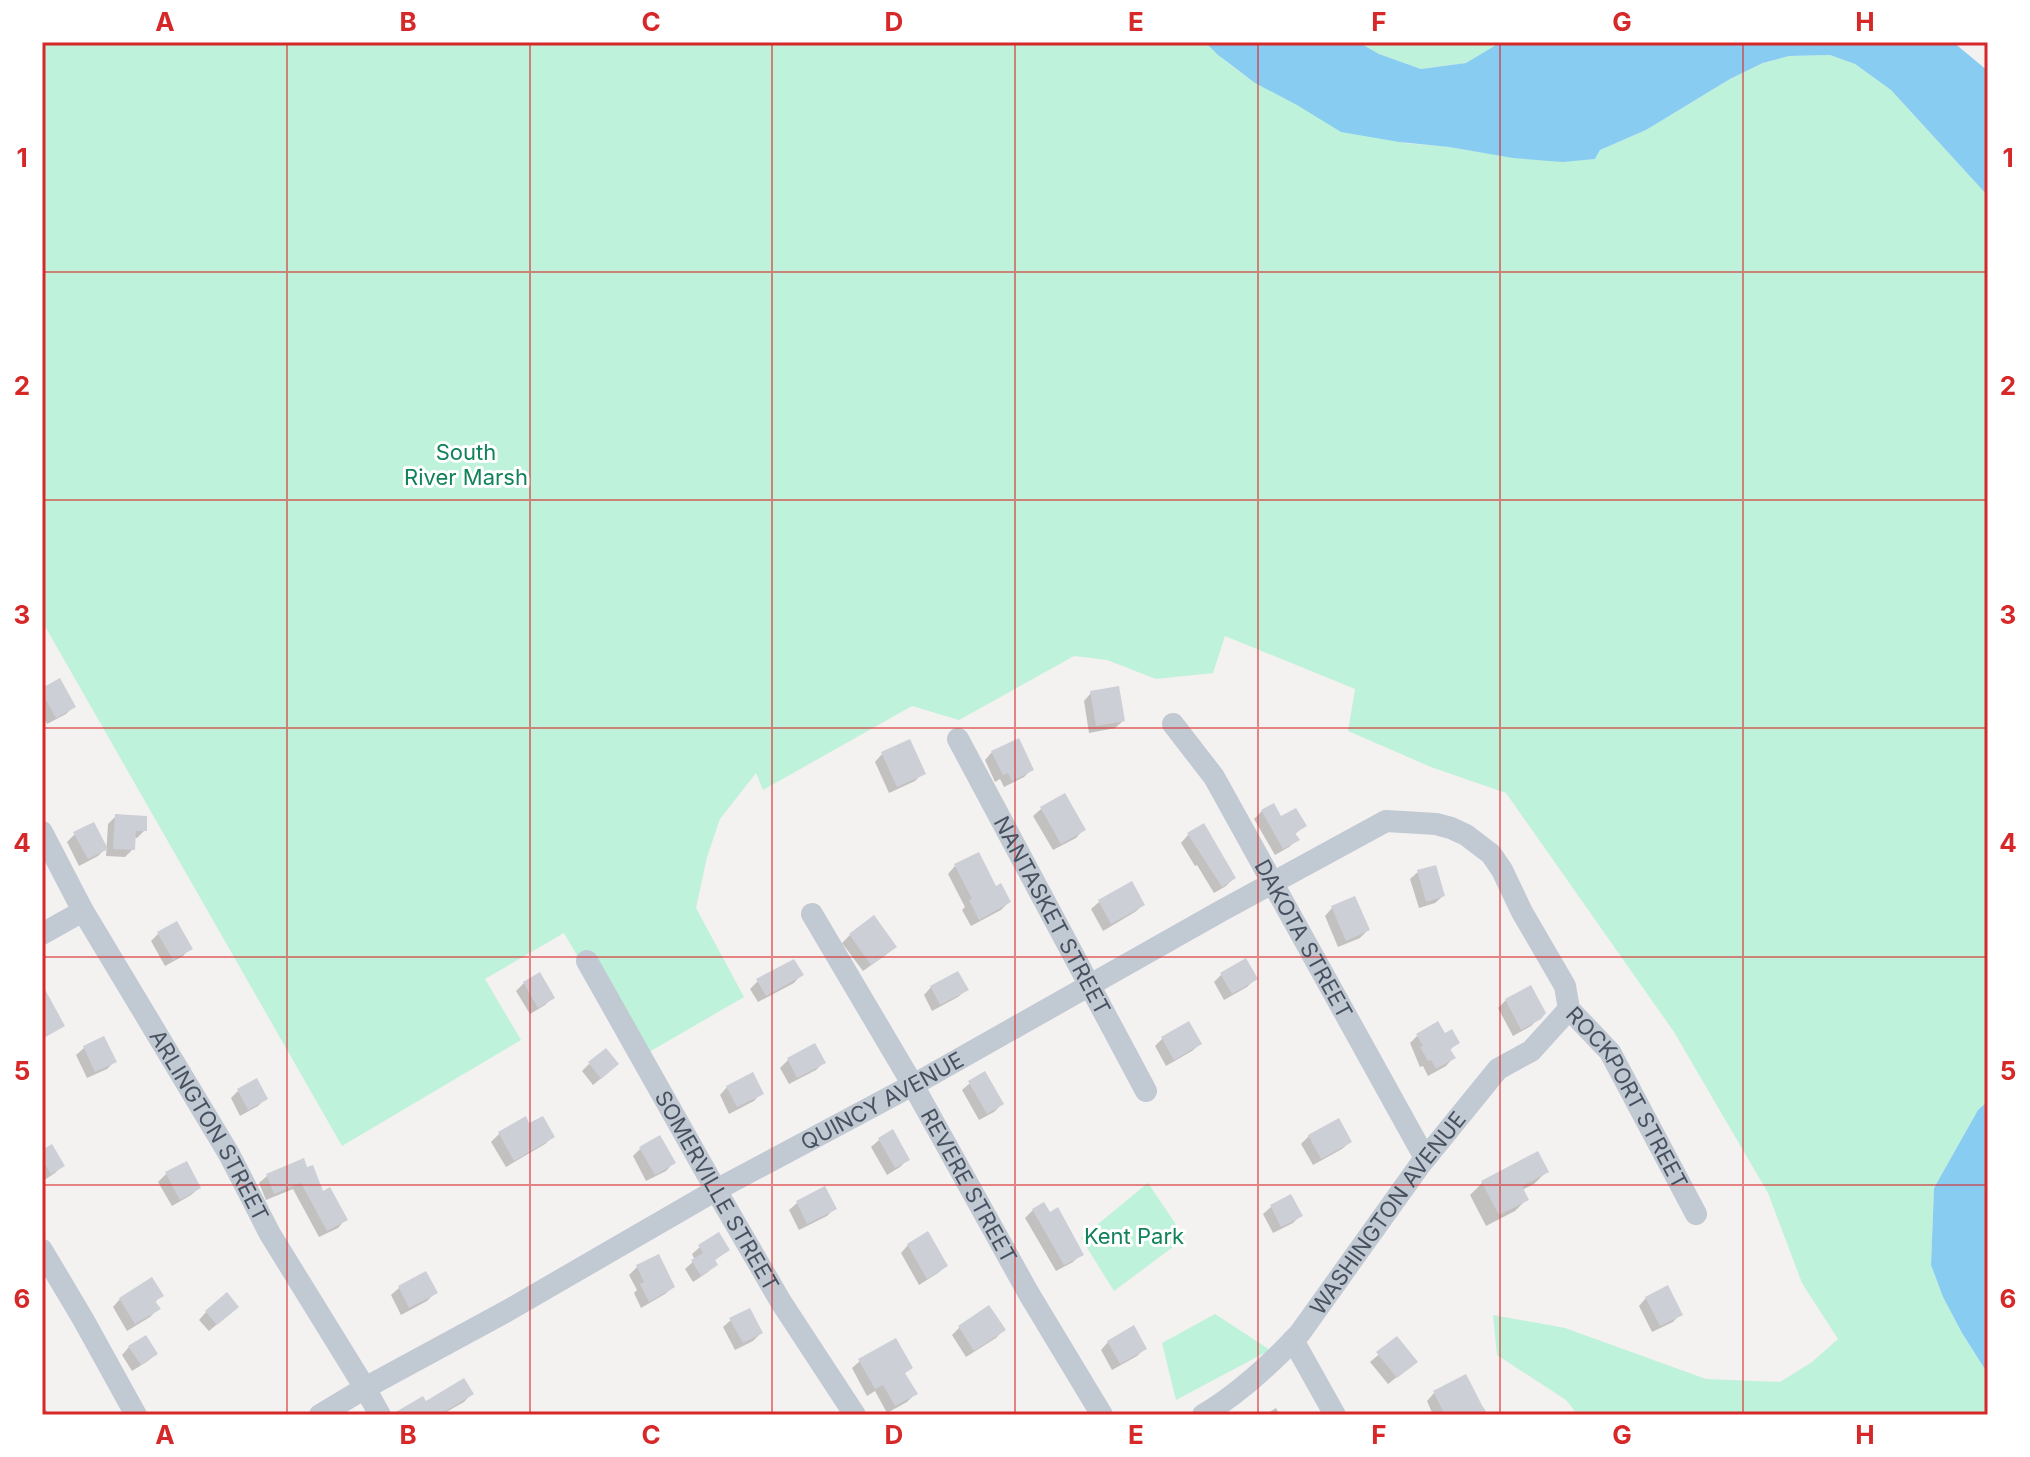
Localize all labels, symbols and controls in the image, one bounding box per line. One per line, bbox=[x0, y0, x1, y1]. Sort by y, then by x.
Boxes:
text: A bbox=[155, 6, 175, 37]
text: B bbox=[399, 6, 417, 37]
text: C bbox=[641, 6, 661, 37]
text: D bbox=[885, 6, 903, 37]
text: E bbox=[1128, 6, 1144, 37]
text: F bbox=[1371, 6, 1387, 37]
text: G bbox=[1612, 6, 1632, 37]
text: H bbox=[1855, 6, 1875, 37]
text: 1 bbox=[16, 142, 28, 173]
text: 1 bbox=[2002, 142, 2014, 173]
text: 2 bbox=[14, 370, 30, 401]
text: 2 bbox=[2000, 370, 2016, 401]
park label: South River Marsh bbox=[404, 439, 528, 490]
text: 3 bbox=[14, 599, 30, 630]
text: 3 bbox=[2000, 599, 2016, 630]
street label: NANTASKET STREET bbox=[989, 812, 1116, 1019]
text: 4 bbox=[13, 827, 31, 858]
text: 4 bbox=[1999, 827, 2017, 858]
street label: DAKOTA STREET bbox=[1249, 855, 1358, 1023]
street label: ROCKPORT STREET bbox=[1561, 1001, 1693, 1193]
street label: ARLINGTON STREET bbox=[144, 1025, 274, 1226]
street label: QUINCY AVENUE bbox=[796, 1046, 968, 1155]
text: 5 bbox=[14, 1055, 30, 1086]
text: 5 bbox=[2000, 1055, 2016, 1086]
street label: SOMERVILLE STREET bbox=[650, 1086, 785, 1295]
street label: REVERE STREET bbox=[916, 1104, 1022, 1268]
street label: WASHINGTON AVENUE bbox=[1304, 1106, 1471, 1320]
park label: Kent Park bbox=[1084, 1223, 1184, 1249]
text: 6 bbox=[14, 1283, 30, 1314]
text: 6 bbox=[2000, 1283, 2016, 1314]
text: A bbox=[155, 1419, 175, 1450]
text: B bbox=[399, 1419, 417, 1450]
text: C bbox=[641, 1419, 661, 1450]
text: D bbox=[885, 1419, 903, 1450]
text: E bbox=[1128, 1419, 1144, 1450]
text: F bbox=[1371, 1419, 1387, 1450]
text: G bbox=[1612, 1419, 1632, 1450]
text: H bbox=[1855, 1419, 1875, 1450]

